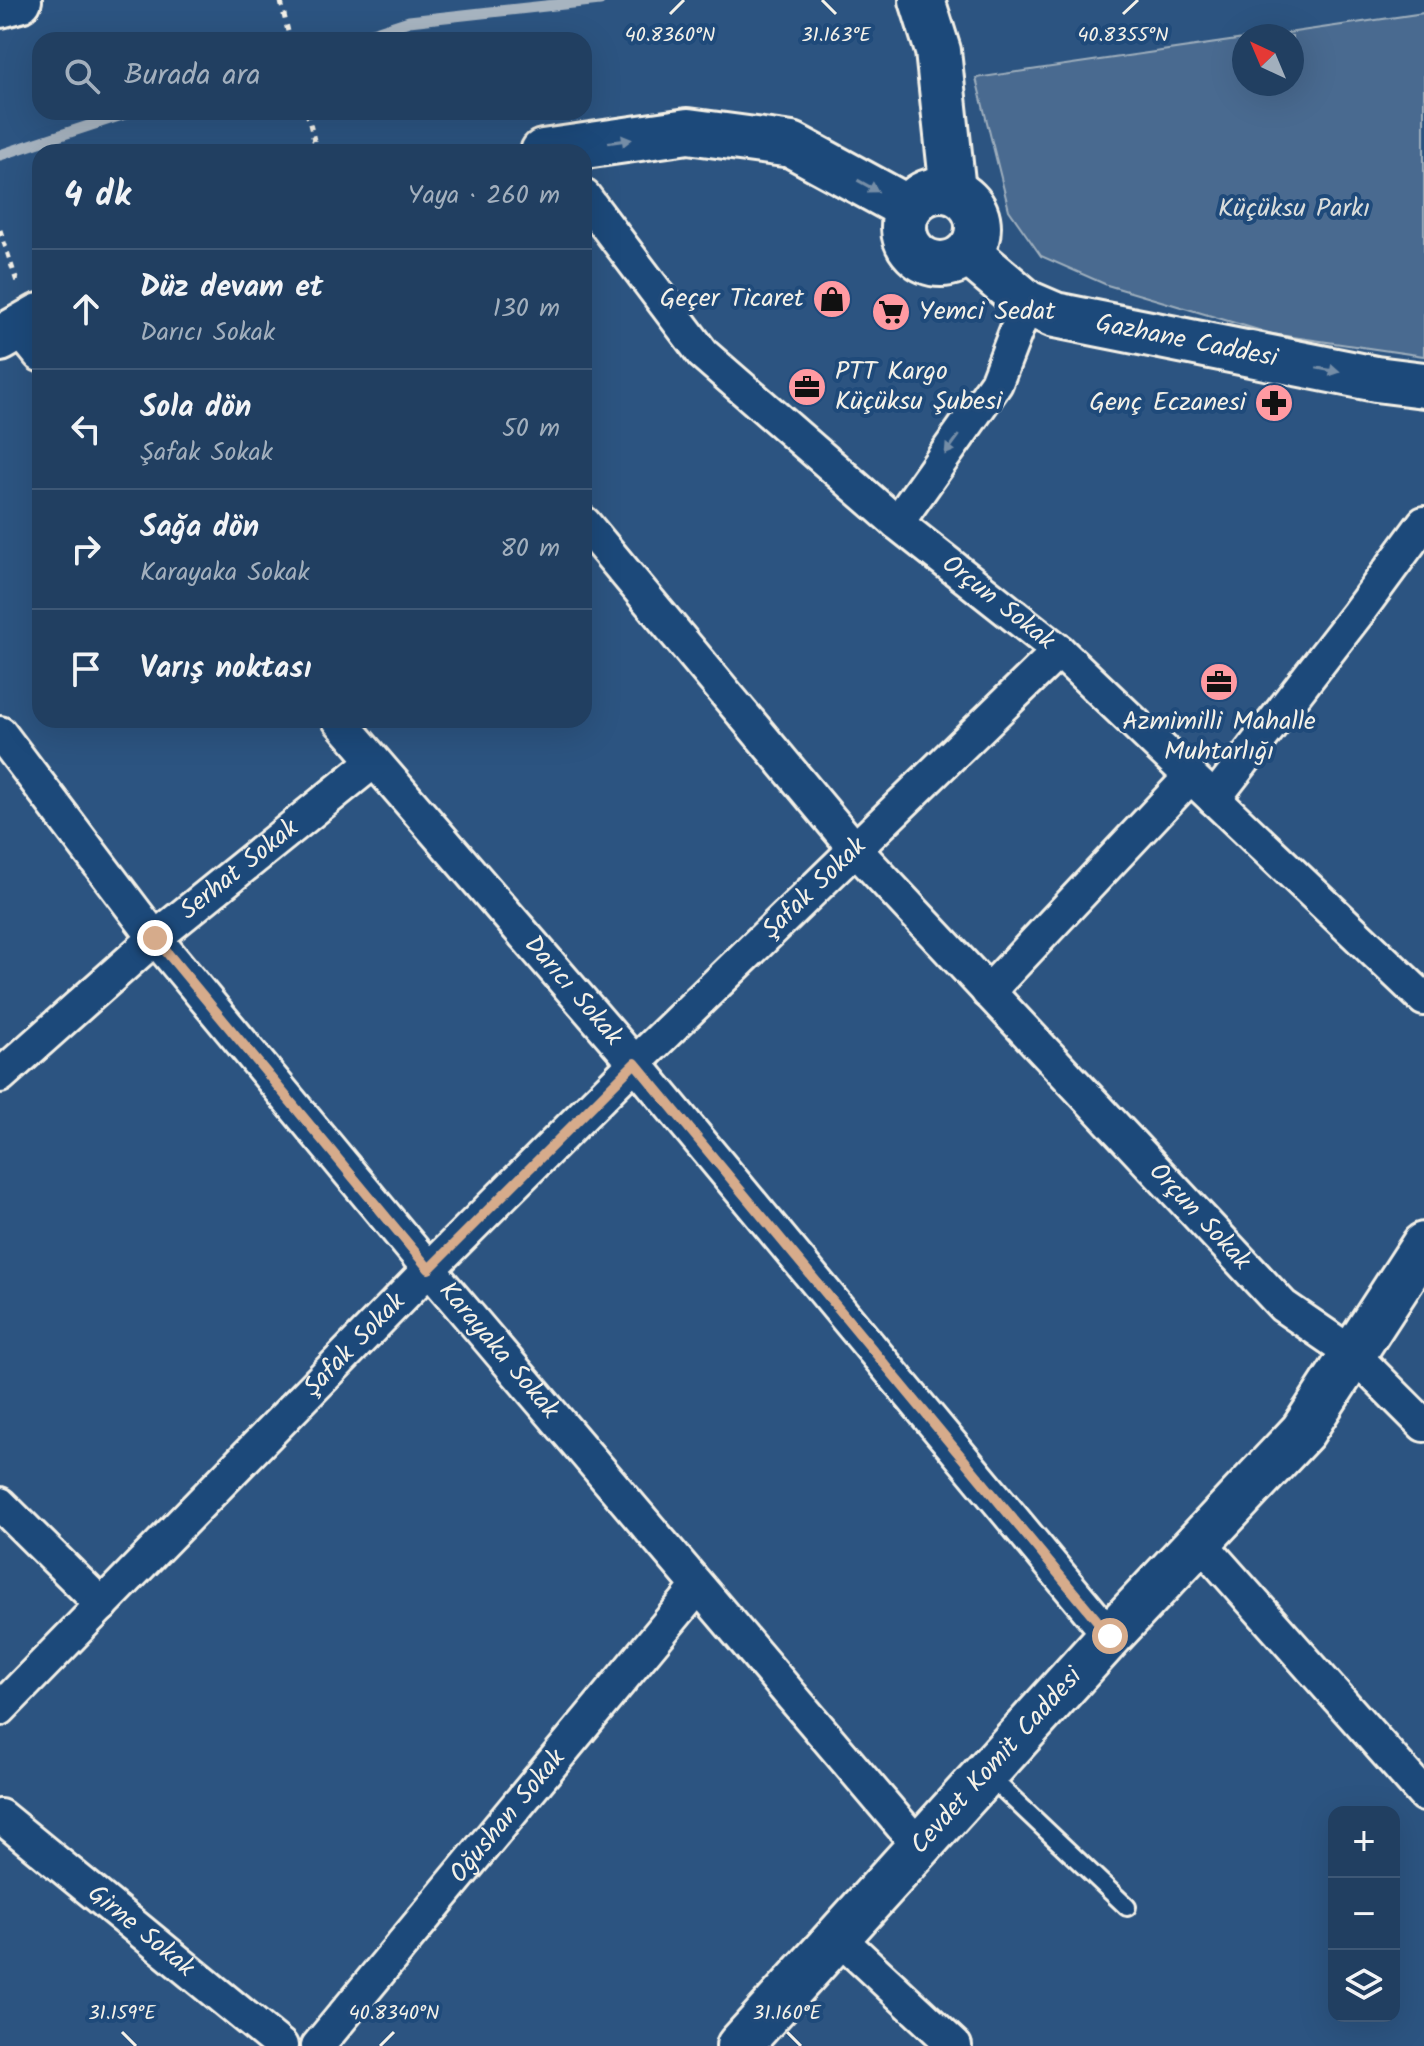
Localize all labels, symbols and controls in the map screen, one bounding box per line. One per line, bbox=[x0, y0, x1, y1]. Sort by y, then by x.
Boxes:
text: 40.8360°N bbox=[625, 20, 715, 52]
text: 31.163°E bbox=[801, 20, 872, 52]
text: 40.8355°N bbox=[1077, 20, 1169, 52]
north arrow bbox=[1232, 24, 1304, 96]
search box bbox=[32, 32, 592, 120]
text: Burada ara bbox=[124, 52, 261, 100]
icon: search bbox=[60, 54, 104, 98]
one-way arrow bbox=[608, 134, 633, 147]
text: 4 dk bbox=[64, 169, 131, 223]
text: Yaya · 260 m bbox=[408, 175, 560, 217]
one-way arrow bbox=[856, 179, 879, 193]
park label: Küçüksu Parkı bbox=[1218, 188, 1370, 230]
text: Düz devam et bbox=[140, 264, 323, 312]
place label: Geçer Ticaret bbox=[660, 278, 805, 320]
shop icon: Geçer Ticaret bbox=[811, 278, 853, 320]
icon: ahead bbox=[64, 287, 108, 331]
text: 130 m bbox=[493, 288, 560, 330]
supermarket icon: Yemci Sedat bbox=[870, 291, 912, 333]
place label: Yemci Sedat bbox=[919, 291, 1056, 333]
street label: Gazhane Caddesi bbox=[1092, 303, 1283, 380]
text: Darıcı Sokak bbox=[140, 312, 275, 354]
place label: PTT Kargo Küçüksu Şubesi bbox=[835, 351, 1004, 423]
one-way arrow bbox=[1316, 364, 1341, 376]
office icon: PTT Kargo Küçüksu Şubesi bbox=[786, 366, 828, 408]
place label: Genç Eczanesi bbox=[1089, 382, 1248, 424]
pharmacy icon: Genç Eczanesi bbox=[1253, 382, 1295, 424]
text: Sola dön bbox=[140, 384, 251, 432]
icon: left bbox=[64, 407, 108, 451]
text: 50 m bbox=[502, 408, 560, 450]
text: Şafak Sokak bbox=[140, 432, 273, 474]
one-way arrow bbox=[944, 434, 960, 456]
text: Sağa dön bbox=[140, 504, 259, 552]
icon: right bbox=[64, 527, 108, 571]
text: 80 m bbox=[500, 528, 560, 570]
street label: Orçun Sokak bbox=[932, 545, 1065, 662]
text: Karayaka Sokak bbox=[140, 552, 310, 594]
text: Varış noktası bbox=[140, 645, 311, 693]
icon: arrive bbox=[64, 647, 108, 691]
office icon: Azmimilli Mahalle Muhtarlığı bbox=[1198, 661, 1240, 703]
place label: Azmimilli Mahalle Muhtarlığı bbox=[1122, 701, 1316, 773]
street label: Serhat Sokak bbox=[171, 808, 309, 931]
street label: Şafak Sokak bbox=[752, 827, 877, 950]
route end bbox=[137, 920, 173, 956]
street label: Darıcı Sokak bbox=[513, 926, 634, 1057]
street label: Orçun Sokak bbox=[1138, 1153, 1262, 1281]
street label: Karayaka Sokak bbox=[427, 1272, 570, 1430]
street label: Şafak Sokak bbox=[293, 1282, 417, 1408]
route start bbox=[1092, 1618, 1128, 1654]
street label: Cevdet Komit Caddesi bbox=[900, 1657, 1094, 1865]
street label: Oğushan Sokak bbox=[439, 1739, 577, 1893]
map controls bbox=[1328, 1806, 1400, 2022]
button: + bbox=[1328, 1806, 1400, 1878]
street label: Girne Sokak bbox=[78, 1874, 205, 1989]
button: − bbox=[1328, 1878, 1400, 1950]
button: layers bbox=[1328, 1950, 1400, 2022]
text: 31.159°E bbox=[88, 1998, 157, 2030]
text: 40.8340°N bbox=[349, 1998, 439, 2030]
text: 31.160°E bbox=[753, 1998, 822, 2030]

